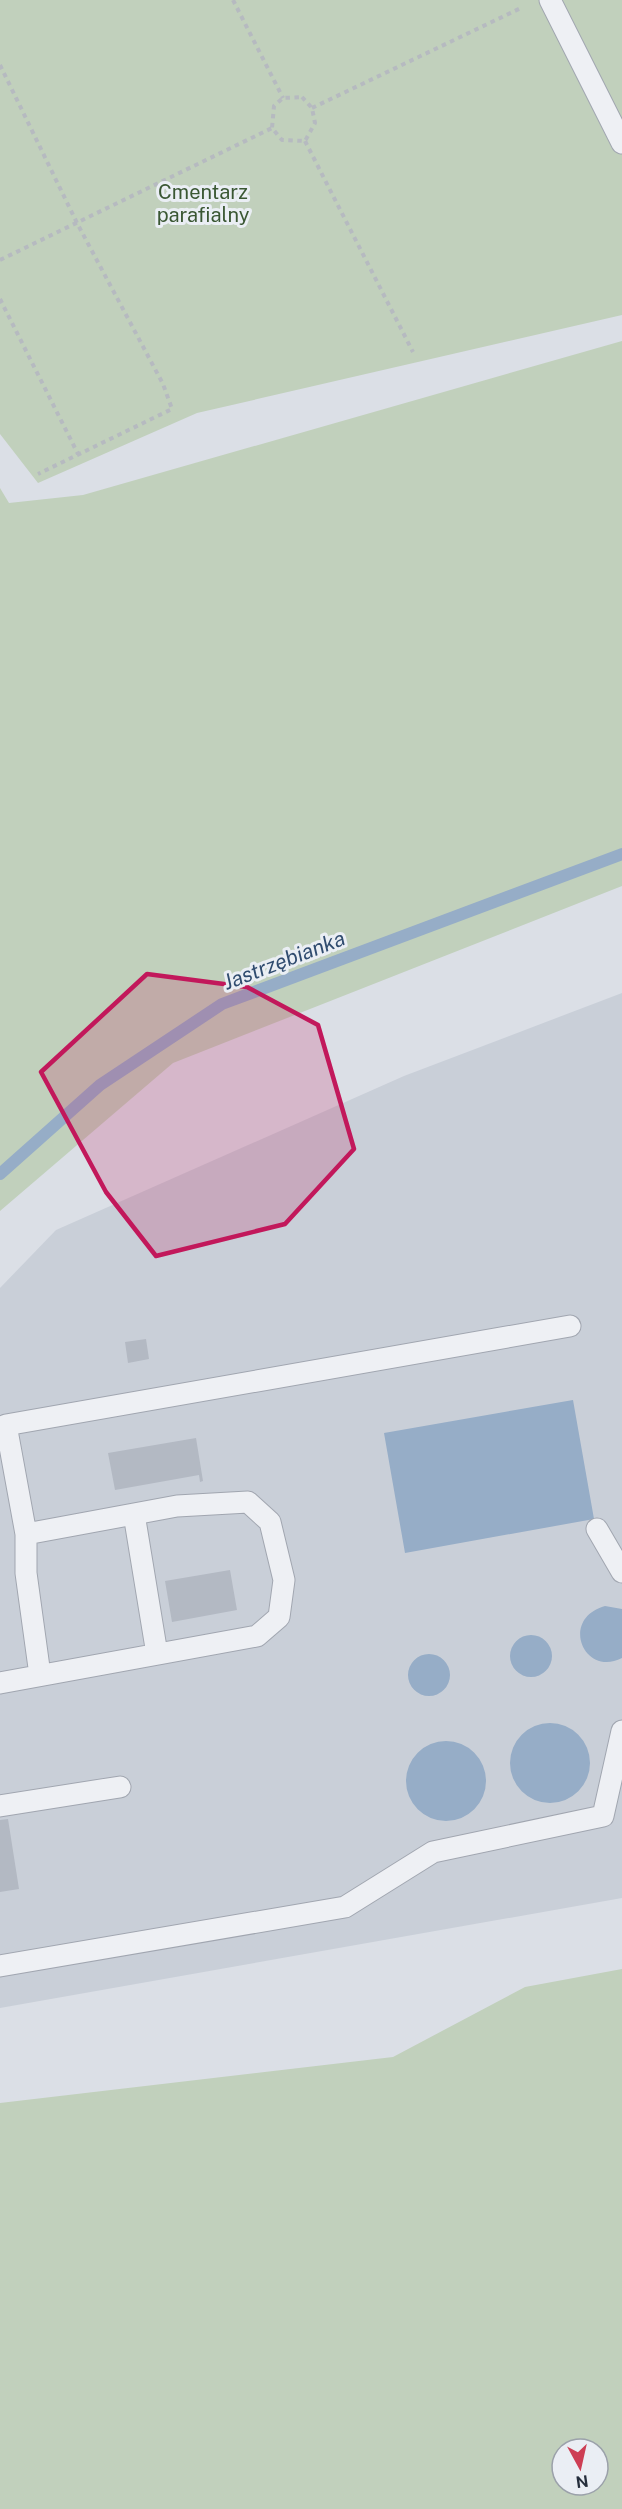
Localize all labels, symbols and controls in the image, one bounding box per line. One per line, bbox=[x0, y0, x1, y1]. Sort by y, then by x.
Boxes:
park label: Cmentarz parafialny bbox=[157, 180, 250, 227]
water label: Jastrzębianka bbox=[220, 925, 348, 995]
north arrow bbox=[550, 2437, 610, 2497]
text: N bbox=[574, 2471, 590, 2492]

